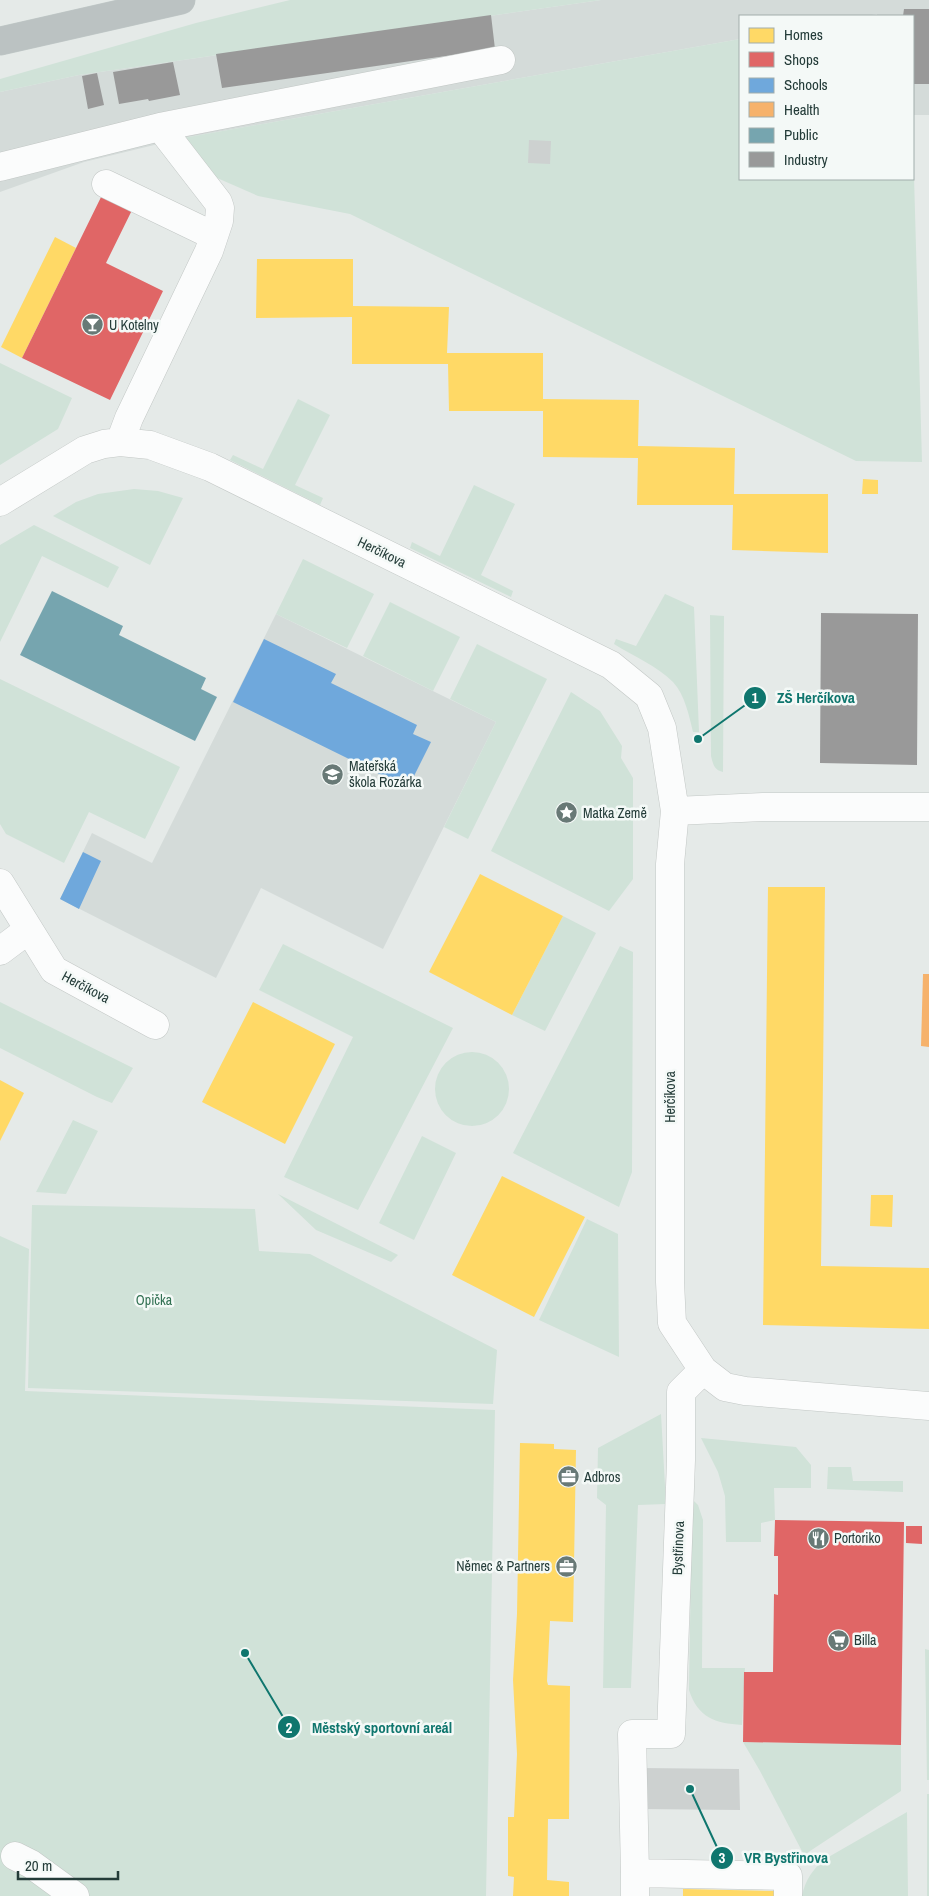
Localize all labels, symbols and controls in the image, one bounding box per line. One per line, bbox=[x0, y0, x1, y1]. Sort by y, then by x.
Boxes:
legend bbox=[739, 15, 914, 180]
text: Homes bbox=[784, 24, 823, 45]
text: Shops bbox=[784, 49, 819, 70]
text: Schools bbox=[784, 74, 828, 95]
text: Health bbox=[784, 99, 820, 120]
text: Public bbox=[784, 124, 818, 145]
text: Industry bbox=[784, 149, 829, 170]
bar icon: U Kotelny bbox=[81, 313, 105, 337]
place label: U Kotelny bbox=[109, 316, 159, 334]
street label: Herčíkova bbox=[355, 533, 410, 572]
callout: ZŠ Herčíkova bbox=[742, 683, 865, 713]
text: 1 bbox=[752, 687, 759, 708]
text: ZŠ Herčíkova bbox=[777, 687, 855, 708]
place label: Mateřská škola Rozárka bbox=[349, 757, 422, 791]
school or university icon: Mateřská škola Rozárka bbox=[321, 762, 345, 786]
place icon: Matka Země bbox=[555, 801, 579, 825]
place label: Matka Země bbox=[583, 804, 647, 822]
street label: Herčíkova bbox=[59, 967, 114, 1007]
street label: Herčíkova bbox=[661, 1071, 679, 1123]
park label: Opička bbox=[136, 1291, 173, 1309]
office icon: Adbros bbox=[556, 1465, 580, 1489]
place label: Adbros bbox=[583, 1468, 621, 1486]
street label: Bystřinova bbox=[668, 1520, 688, 1575]
restaurant icon: Portoriko bbox=[806, 1526, 830, 1550]
place label: Portoriko bbox=[834, 1529, 881, 1547]
office icon: Němec & Partners bbox=[554, 1554, 578, 1578]
place label: Němec & Partners bbox=[456, 1557, 550, 1575]
supermarket icon: Billa bbox=[826, 1628, 850, 1652]
place label: Billa bbox=[854, 1631, 877, 1649]
callout: Městský sportovní areál bbox=[276, 1712, 462, 1742]
text: 2 bbox=[286, 1717, 293, 1738]
text: Městský sportovní areál bbox=[312, 1717, 452, 1738]
callout: VR Bystřinova bbox=[709, 1843, 838, 1873]
text: 3 bbox=[719, 1847, 726, 1868]
text: VR Bystřinova bbox=[744, 1847, 828, 1868]
scale bar bbox=[18, 1848, 118, 1880]
text: 20 m bbox=[25, 1855, 52, 1876]

